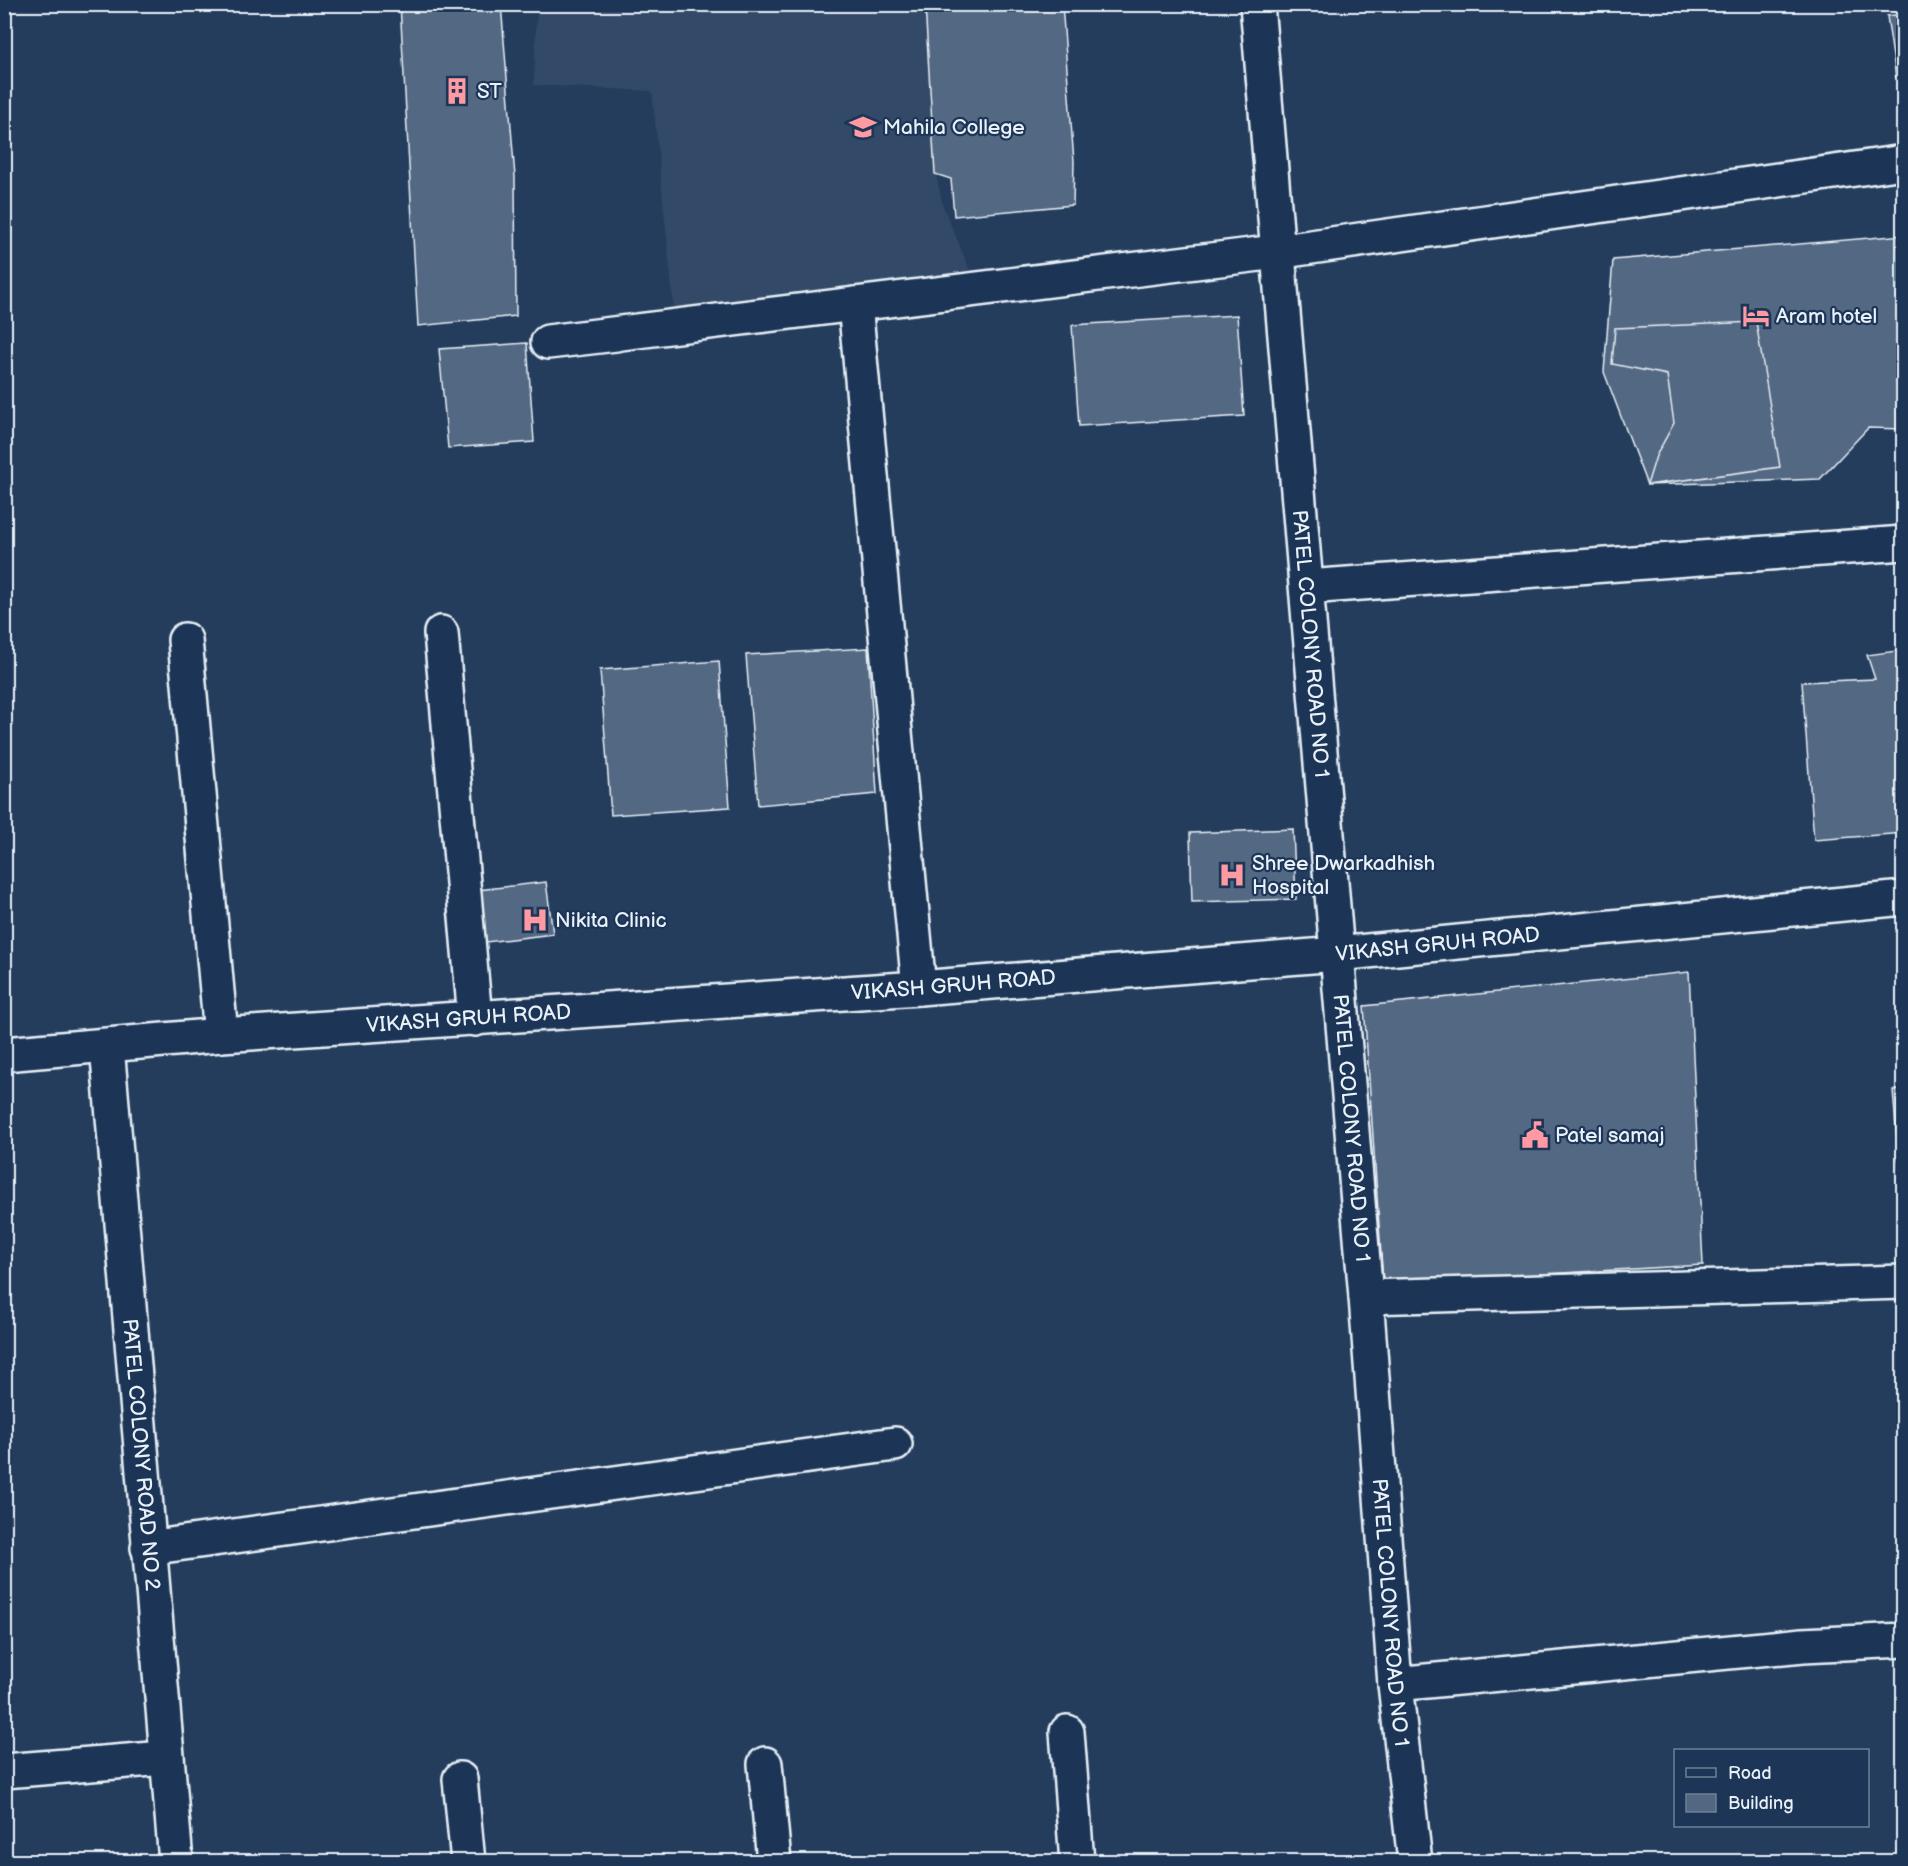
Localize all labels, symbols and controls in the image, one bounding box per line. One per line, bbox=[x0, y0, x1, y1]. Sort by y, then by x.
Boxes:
building icon: ST bbox=[442, 76, 472, 106]
place label: ST bbox=[477, 79, 502, 104]
school or university icon: Mahila College bbox=[848, 112, 878, 142]
place label: Mahila College bbox=[883, 115, 1025, 140]
hotel icon: Aram hotel bbox=[1741, 301, 1771, 331]
place label: Aram hotel bbox=[1776, 304, 1877, 329]
street label: PATEL COLONY ROAD NO 1 bbox=[1287, 509, 1334, 779]
place label: Shree Dwarkadhish Hospital bbox=[1252, 851, 1435, 900]
hospital icon: Shree Dwarkadhish Hospital bbox=[1217, 860, 1247, 890]
hospital icon: Nikita Clinic bbox=[520, 905, 550, 935]
place label: Nikita Clinic bbox=[555, 908, 667, 933]
street label: VIKASH GRUH ROAD bbox=[1334, 922, 1541, 967]
street label: VIKASH GRUH ROAD bbox=[850, 965, 1057, 1006]
street label: PATEL COLONY ROAD NO 1 bbox=[1328, 993, 1375, 1263]
street label: VIKASH GRUH ROAD bbox=[365, 999, 572, 1038]
public building icon: Patel samaj bbox=[1520, 1120, 1550, 1150]
place label: Patel samaj bbox=[1555, 1123, 1664, 1148]
street label: PATEL COLONY ROAD NO 2 bbox=[117, 1318, 165, 1592]
street label: PATEL COLONY ROAD NO 1 bbox=[1367, 1478, 1414, 1748]
legend bbox=[1674, 1749, 1869, 1827]
text: Road bbox=[1728, 1763, 1772, 1784]
text: Building bbox=[1728, 1793, 1794, 1814]

